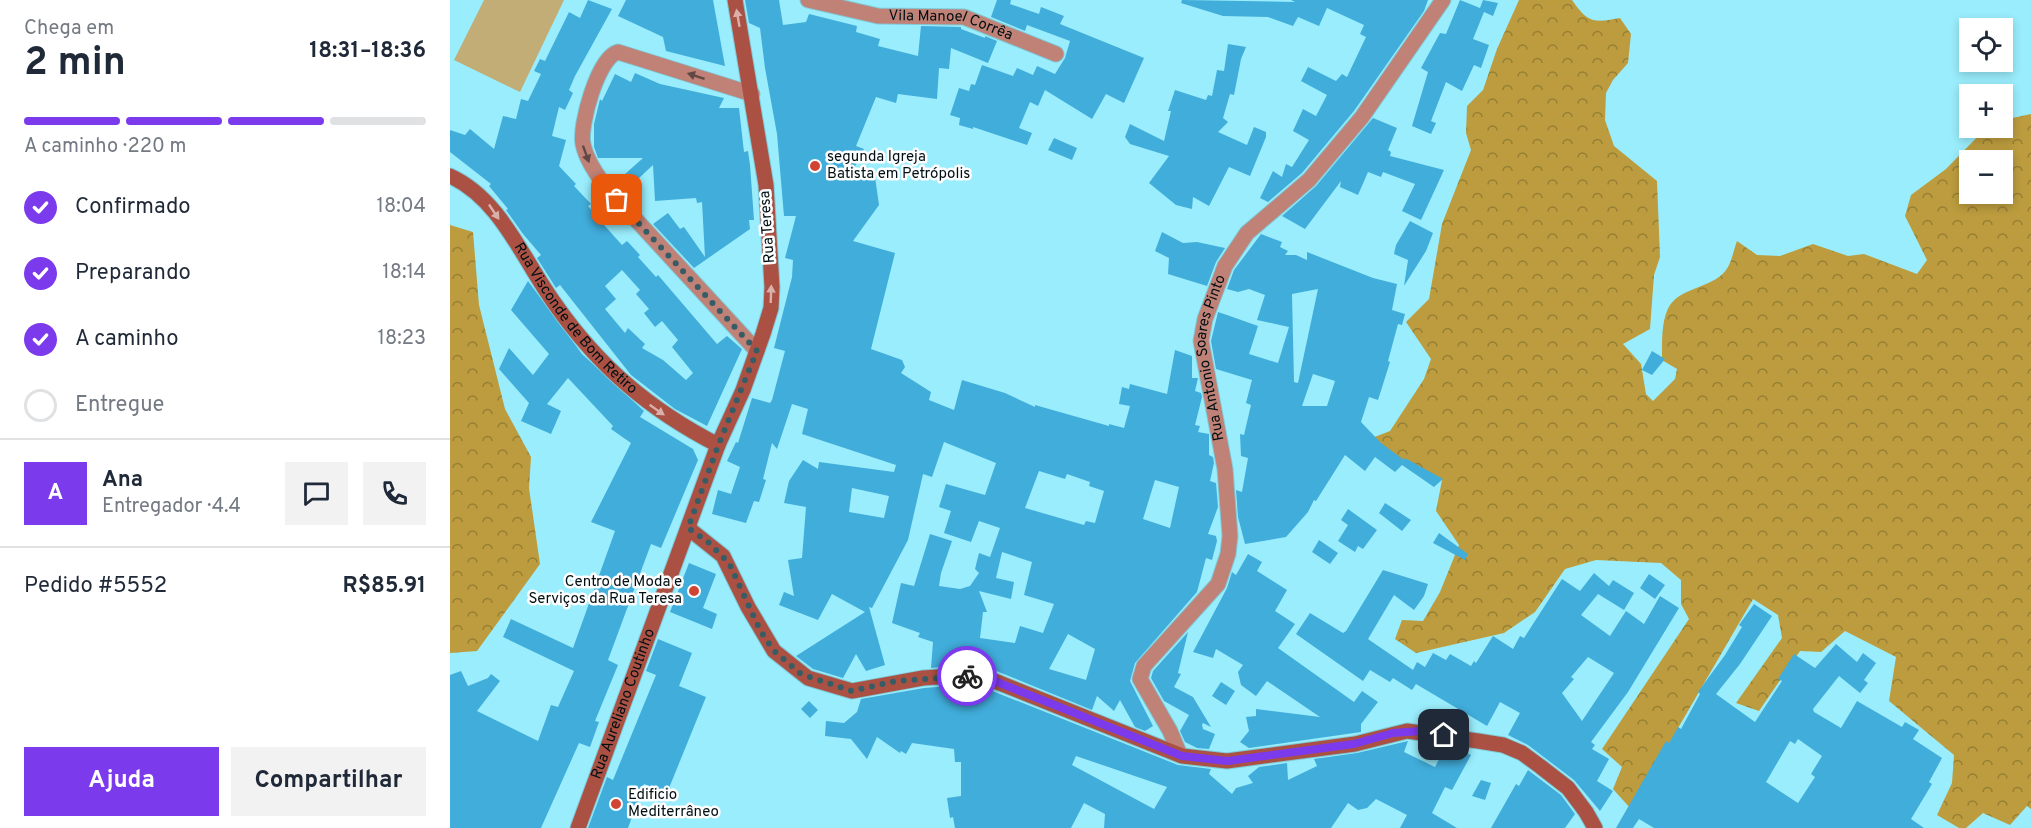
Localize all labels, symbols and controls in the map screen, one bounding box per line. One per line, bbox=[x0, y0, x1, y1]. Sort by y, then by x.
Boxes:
street label: Vila Manoel Corrêa bbox=[888, 7, 1016, 45]
one-way arrow bbox=[734, 8, 743, 27]
text: Chega em bbox=[24, 16, 114, 42]
map controls bbox=[1959, 18, 2013, 204]
button: locate bbox=[1959, 18, 2013, 72]
text: 18:31–18:36 bbox=[309, 38, 426, 65]
text: 2 min bbox=[24, 40, 126, 89]
one-way arrow bbox=[687, 71, 705, 80]
button: + bbox=[1959, 84, 2013, 138]
text: A caminho · 220 m bbox=[24, 134, 186, 160]
one-way arrow bbox=[582, 145, 592, 163]
place label: segunda Igreja Batista em Petrópolis bbox=[827, 148, 970, 184]
button: − bbox=[1959, 150, 2013, 204]
marker: segunda Igreja Batista em Petrópolis bbox=[808, 159, 822, 173]
pin bbox=[591, 174, 642, 225]
icon: bag bbox=[600, 183, 633, 216]
street label: Rua Teresa bbox=[756, 190, 780, 264]
icon: check bbox=[24, 191, 57, 224]
text: Confirmado bbox=[75, 194, 191, 221]
text: 18:04 bbox=[377, 194, 426, 220]
one-way arrow bbox=[489, 204, 500, 220]
street label: Rua Visconde de Bom Retiro bbox=[509, 239, 641, 399]
icon: check bbox=[24, 257, 57, 290]
text: Preparando bbox=[75, 260, 191, 287]
text: 18:14 bbox=[382, 260, 426, 286]
street label: Rua Antonio Soares Pinto bbox=[1191, 272, 1230, 442]
one-way arrow bbox=[767, 285, 776, 304]
icon: check bbox=[24, 323, 57, 356]
text: A caminho bbox=[75, 326, 178, 353]
text: 18:23 bbox=[378, 326, 426, 352]
text: Entregue bbox=[75, 392, 164, 419]
one-way arrow bbox=[648, 404, 664, 416]
button: chat bbox=[285, 462, 348, 525]
button: phone bbox=[363, 462, 426, 525]
text: Ana bbox=[102, 467, 143, 494]
text: A bbox=[48, 480, 63, 507]
text: Entregador · 4.4 bbox=[102, 494, 241, 520]
text: Pedido #5552 bbox=[24, 573, 167, 600]
text: R$85.91 bbox=[343, 573, 426, 600]
place label: Centro de Moda e Serviços da Rua Teresa bbox=[528, 573, 682, 609]
marker: Centro de Moda e Serviços da Rua Teresa bbox=[687, 584, 701, 598]
street label: Rua Aureliano Coutinho bbox=[587, 626, 660, 782]
courier bbox=[937, 646, 997, 706]
icon: bike bbox=[951, 660, 984, 693]
pin bbox=[1418, 709, 1469, 760]
icon: home bbox=[1427, 718, 1460, 751]
button: Ajuda bbox=[24, 747, 219, 816]
button: Compartilhar bbox=[231, 747, 426, 816]
place label: Edificio Mediterrâneo bbox=[628, 786, 719, 822]
marker: Edificio Mediterrâneo bbox=[609, 797, 623, 811]

